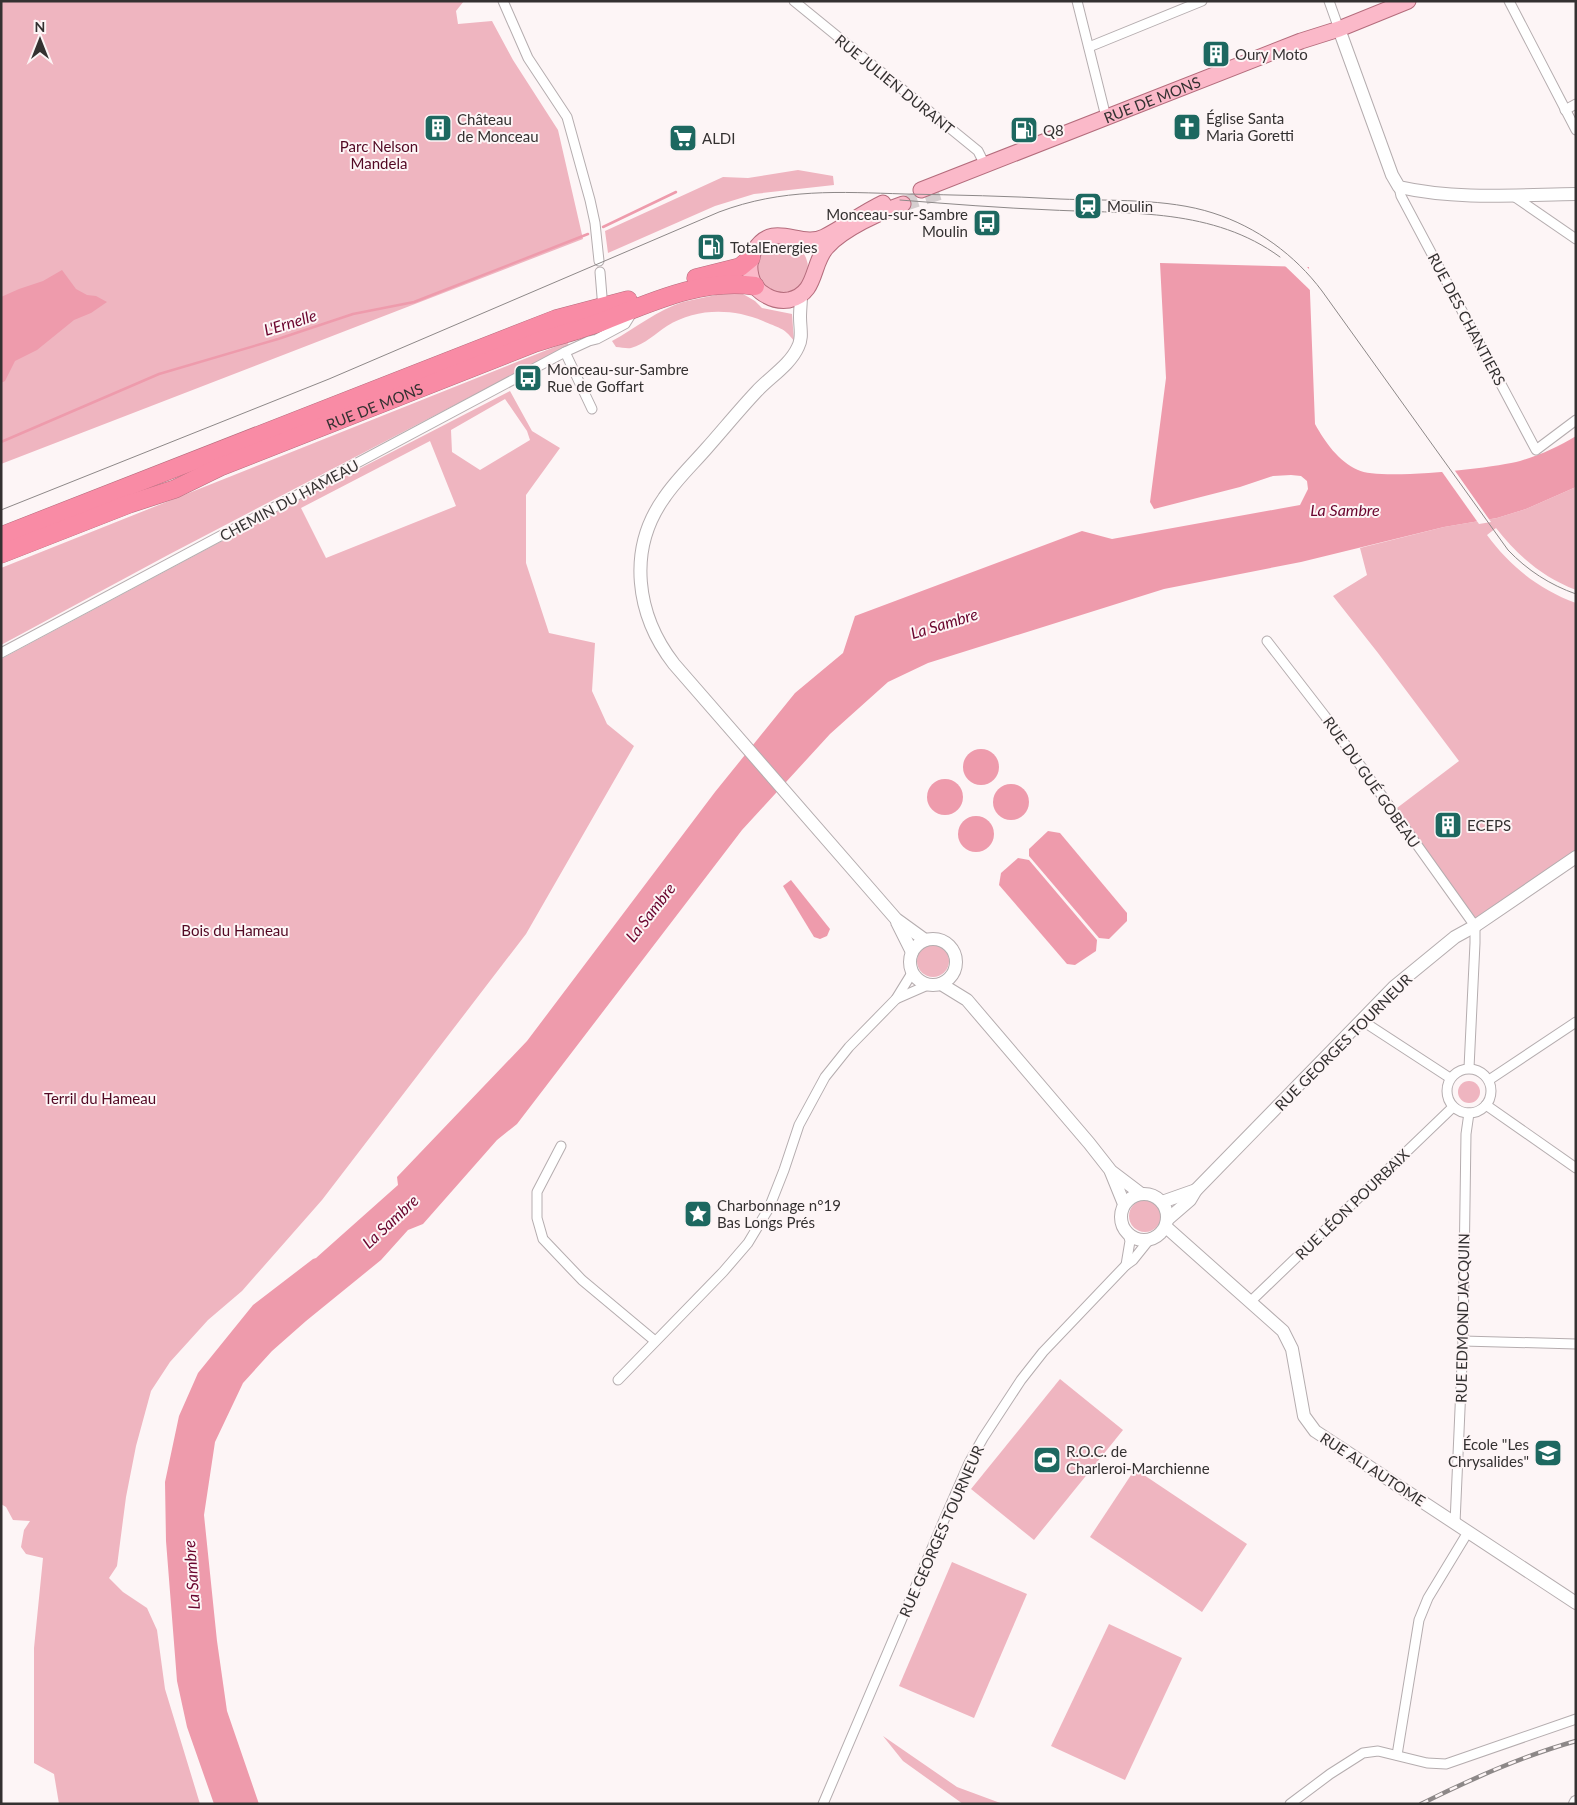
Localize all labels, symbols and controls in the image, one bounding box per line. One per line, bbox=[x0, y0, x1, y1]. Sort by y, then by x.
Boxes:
north arrow bbox=[15, 15, 65, 65]
text: N bbox=[35, 18, 45, 35]
street label: RUE JULIEN DURANT bbox=[832, 30, 958, 138]
building icon: Oury Moto bbox=[1201, 39, 1231, 69]
place label: Oury Moto bbox=[1235, 45, 1308, 63]
street label: RUE DE MONS bbox=[1101, 72, 1203, 127]
place label: Église Santa Maria Goretti bbox=[1206, 109, 1294, 144]
place label: Château de Monceau bbox=[457, 110, 539, 145]
church icon: Église Santa Maria Goretti bbox=[1172, 112, 1202, 142]
building icon: Château de Monceau bbox=[423, 113, 453, 143]
fuel station icon: Q8 bbox=[1009, 115, 1039, 145]
place label: Q8 bbox=[1043, 121, 1064, 139]
supermarket icon: ALDI bbox=[668, 123, 698, 153]
place label: ALDI bbox=[702, 129, 735, 147]
park label: Parc Nelson Mandela bbox=[340, 137, 418, 172]
station icon: Moulin bbox=[1073, 191, 1103, 221]
place label: Moulin bbox=[1107, 197, 1153, 215]
place label: Monceau-sur-Sambre Moulin bbox=[826, 205, 968, 240]
bus stop icon: Monceau-sur-Sambre Moulin bbox=[972, 208, 1002, 238]
fuel station icon: TotalEnergies bbox=[696, 232, 726, 262]
place label: TotalEnergies bbox=[730, 238, 818, 256]
street label: RUE DES CHANTIERS bbox=[1424, 250, 1510, 388]
water label: L'Ernelle bbox=[261, 305, 319, 339]
place label: Monceau-sur-Sambre Rue de Goffart bbox=[547, 360, 689, 395]
bus stop icon: Monceau-sur-Sambre Rue de Goffart bbox=[513, 363, 543, 393]
street label: RUE DE MONS bbox=[324, 379, 425, 433]
street label: CHEMIN DU HAMEAU bbox=[216, 456, 362, 544]
water label: La Sambre bbox=[1310, 500, 1380, 519]
water label: La Sambre bbox=[908, 604, 980, 642]
street label: RUE DU GUÉ GOBEAU bbox=[1320, 713, 1424, 851]
building icon: ECEPS bbox=[1433, 810, 1463, 840]
place label: ECEPS bbox=[1467, 816, 1511, 834]
water label: La Sambre bbox=[621, 879, 679, 945]
park label: Bois du Hameau bbox=[181, 921, 289, 939]
street label: RUE GEORGES TOURNEUR bbox=[1271, 969, 1416, 1114]
park label: Terril du Hameau bbox=[44, 1089, 156, 1107]
street label: RUE LÉON POURBAIX bbox=[1291, 1145, 1413, 1263]
water label: La Sambre bbox=[358, 1190, 422, 1252]
place label: Charbonnage n°19 Bas Longs Prés bbox=[717, 1196, 841, 1231]
place icon: Charbonnage n°19 Bas Longs Prés bbox=[683, 1199, 713, 1229]
street label: RUE EDMOND JACQUIN bbox=[1452, 1233, 1472, 1403]
street label: RUE ALI AUTOME bbox=[1317, 1428, 1429, 1510]
place label: École "Les Chrysalides" bbox=[1448, 1435, 1529, 1470]
school or university icon: École "Les Chrysalides" bbox=[1533, 1438, 1563, 1468]
street label: RUE GEORGES TOURNEUR bbox=[895, 1442, 987, 1620]
place label: R.O.C. de Charleroi-Marchienne bbox=[1066, 1442, 1210, 1477]
sports icon: R.O.C. de Charleroi-Marchienne bbox=[1032, 1445, 1062, 1475]
water label: La Sambre bbox=[179, 1539, 203, 1610]

